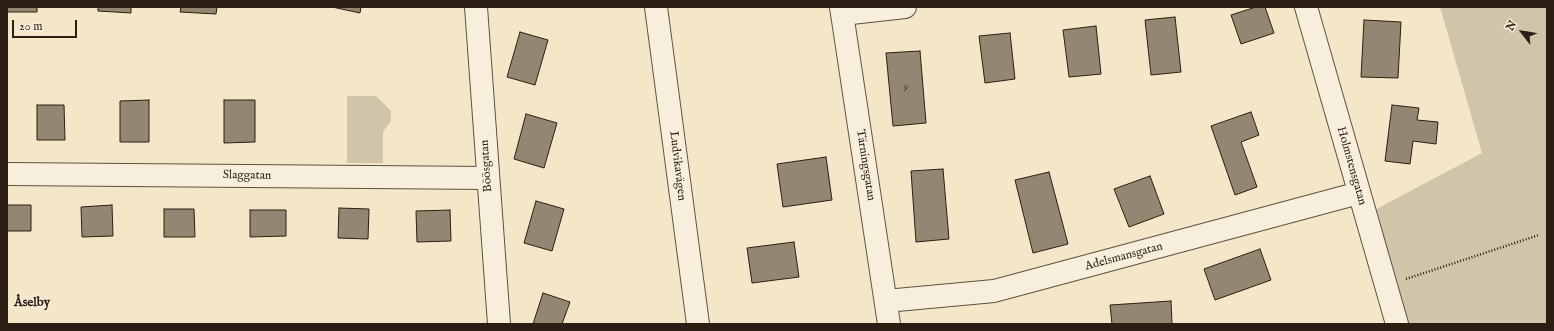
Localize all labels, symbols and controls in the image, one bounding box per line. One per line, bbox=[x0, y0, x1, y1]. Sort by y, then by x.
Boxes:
scale bar bbox=[14, 12, 79, 38]
north arrow bbox=[1502, 12, 1542, 52]
text: N bbox=[1503, 18, 1520, 34]
text: 20 m bbox=[19, 19, 42, 34]
house number: 9 bbox=[904, 82, 908, 94]
street label: Holmstensgatan bbox=[1333, 125, 1369, 207]
street label: Tärningsgatan bbox=[852, 128, 878, 202]
street label: Ludvikavägen bbox=[666, 130, 688, 202]
street label: Böösgatan bbox=[478, 139, 496, 193]
street label: Slaggatan bbox=[223, 168, 271, 184]
street label: Adelsmansgatan bbox=[1084, 240, 1164, 274]
district label: Åselby bbox=[14, 295, 50, 311]

